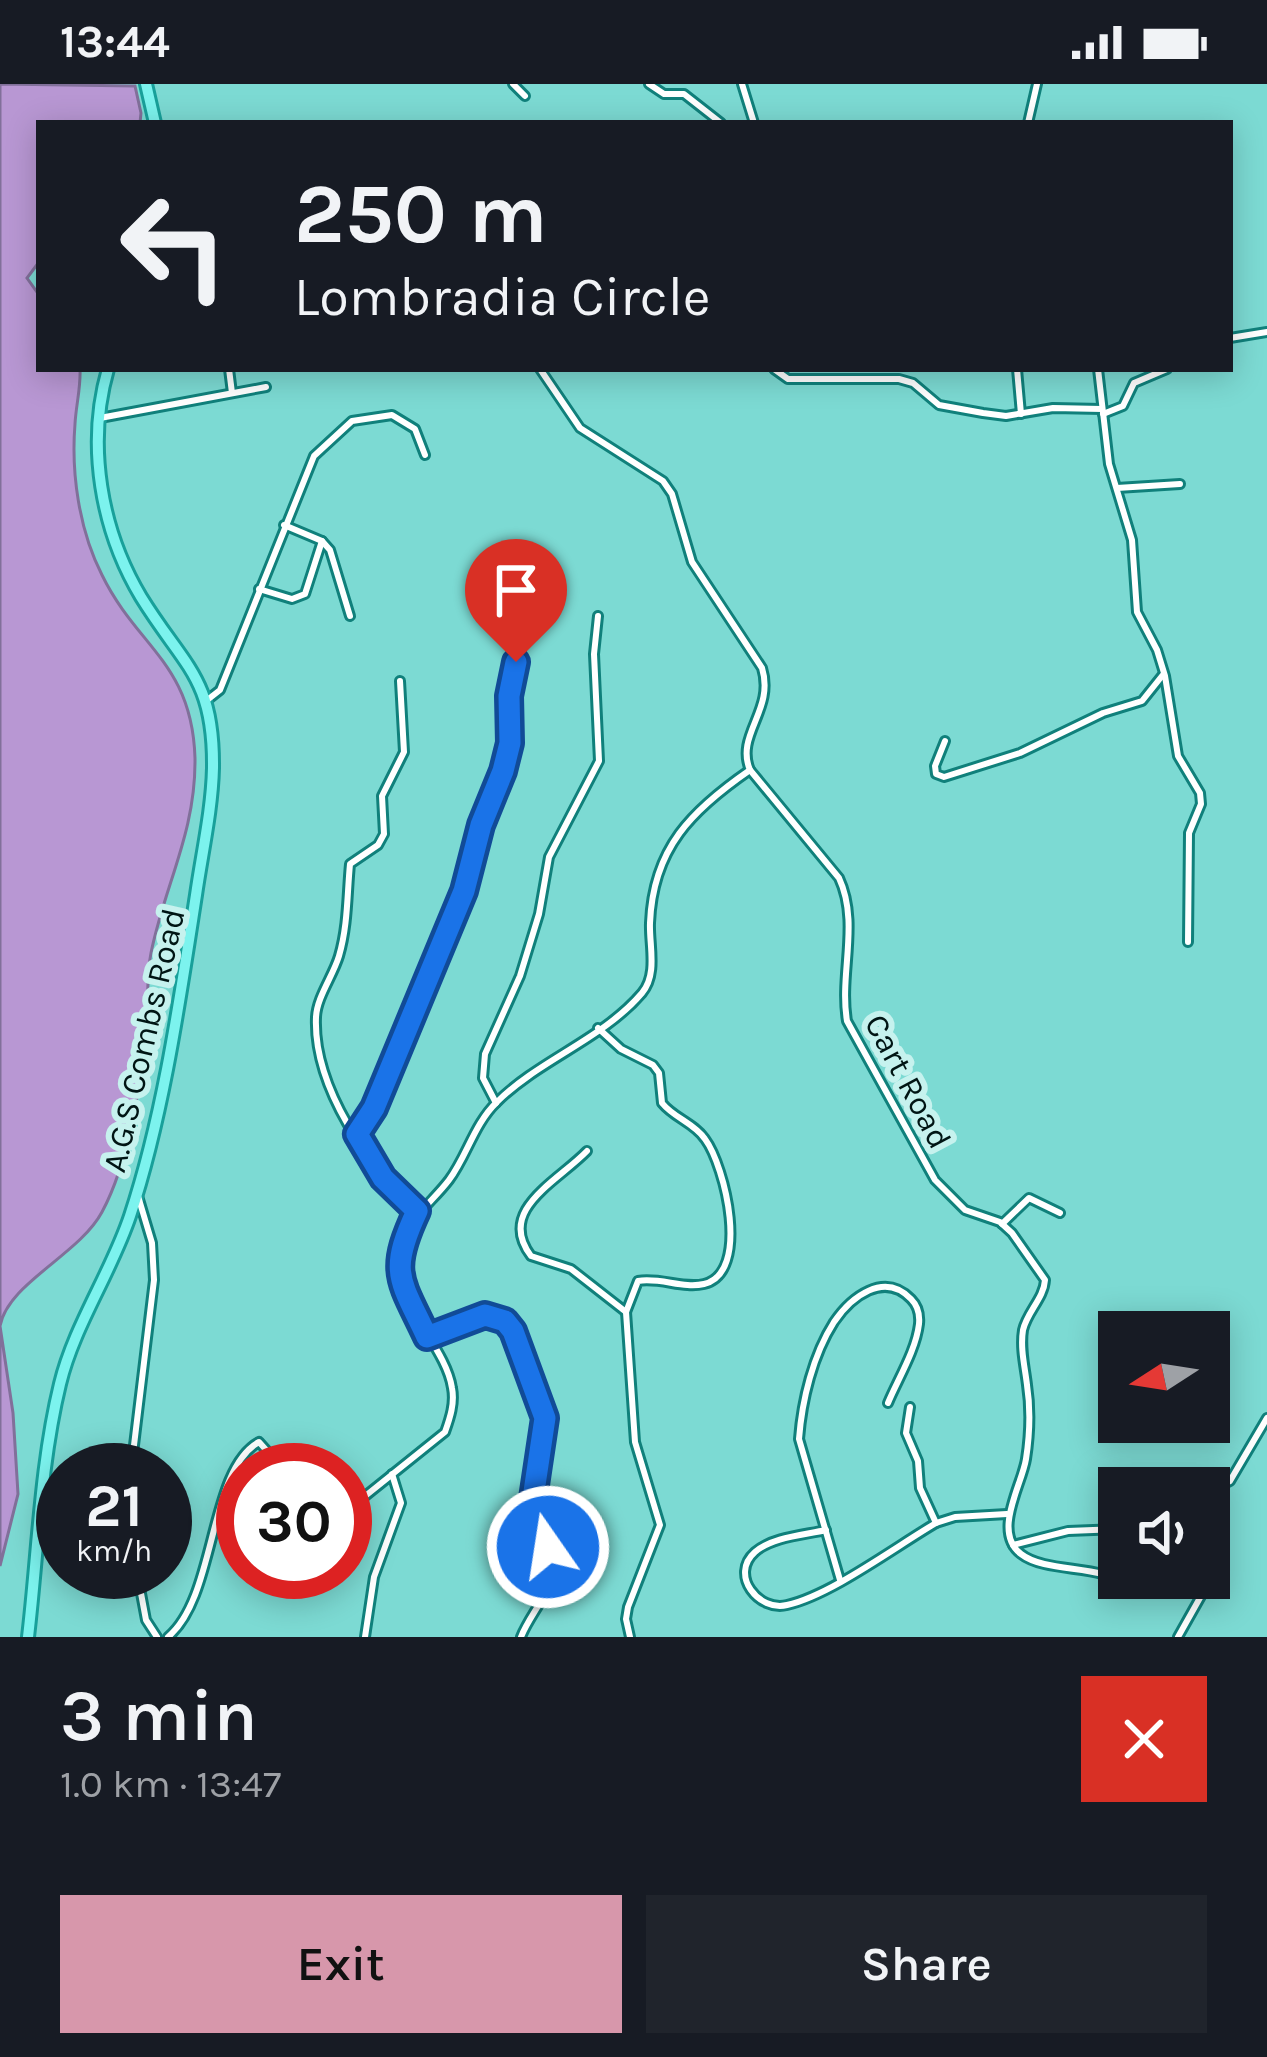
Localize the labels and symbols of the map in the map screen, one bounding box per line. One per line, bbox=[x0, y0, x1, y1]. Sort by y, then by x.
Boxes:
pin bbox=[465, 539, 567, 662]
street label: A.G.S Combs Road bbox=[95, 905, 193, 1176]
street label: Cart Road bbox=[857, 1008, 959, 1155]
north arrow bbox=[1098, 1311, 1230, 1443]
speed limit sign: 30 bbox=[216, 1443, 372, 1599]
position arrow bbox=[485, 1484, 611, 1610]

